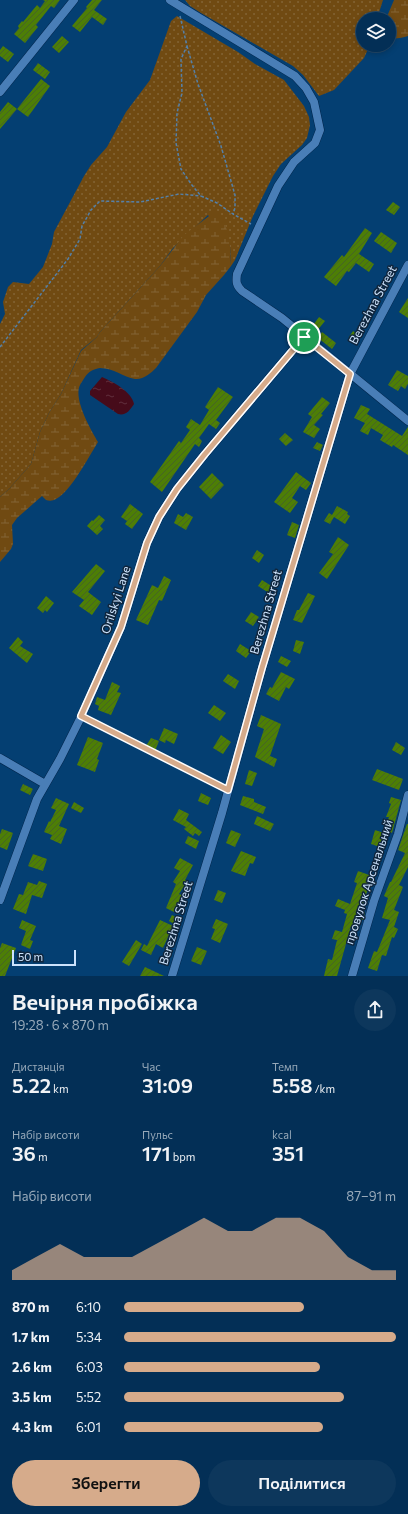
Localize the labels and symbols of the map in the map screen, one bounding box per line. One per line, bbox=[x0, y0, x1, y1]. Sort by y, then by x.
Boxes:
street label: Berezhna Street bbox=[345, 263, 399, 346]
pin bbox=[287, 320, 321, 354]
street label: Orilskyi Lane bbox=[97, 564, 133, 635]
street label: Berezhna Street bbox=[246, 568, 284, 656]
street label: провулок Арсенальний bbox=[341, 818, 395, 946]
street label: Berezhna Street bbox=[156, 879, 195, 966]
scale bar bbox=[12, 948, 76, 967]

